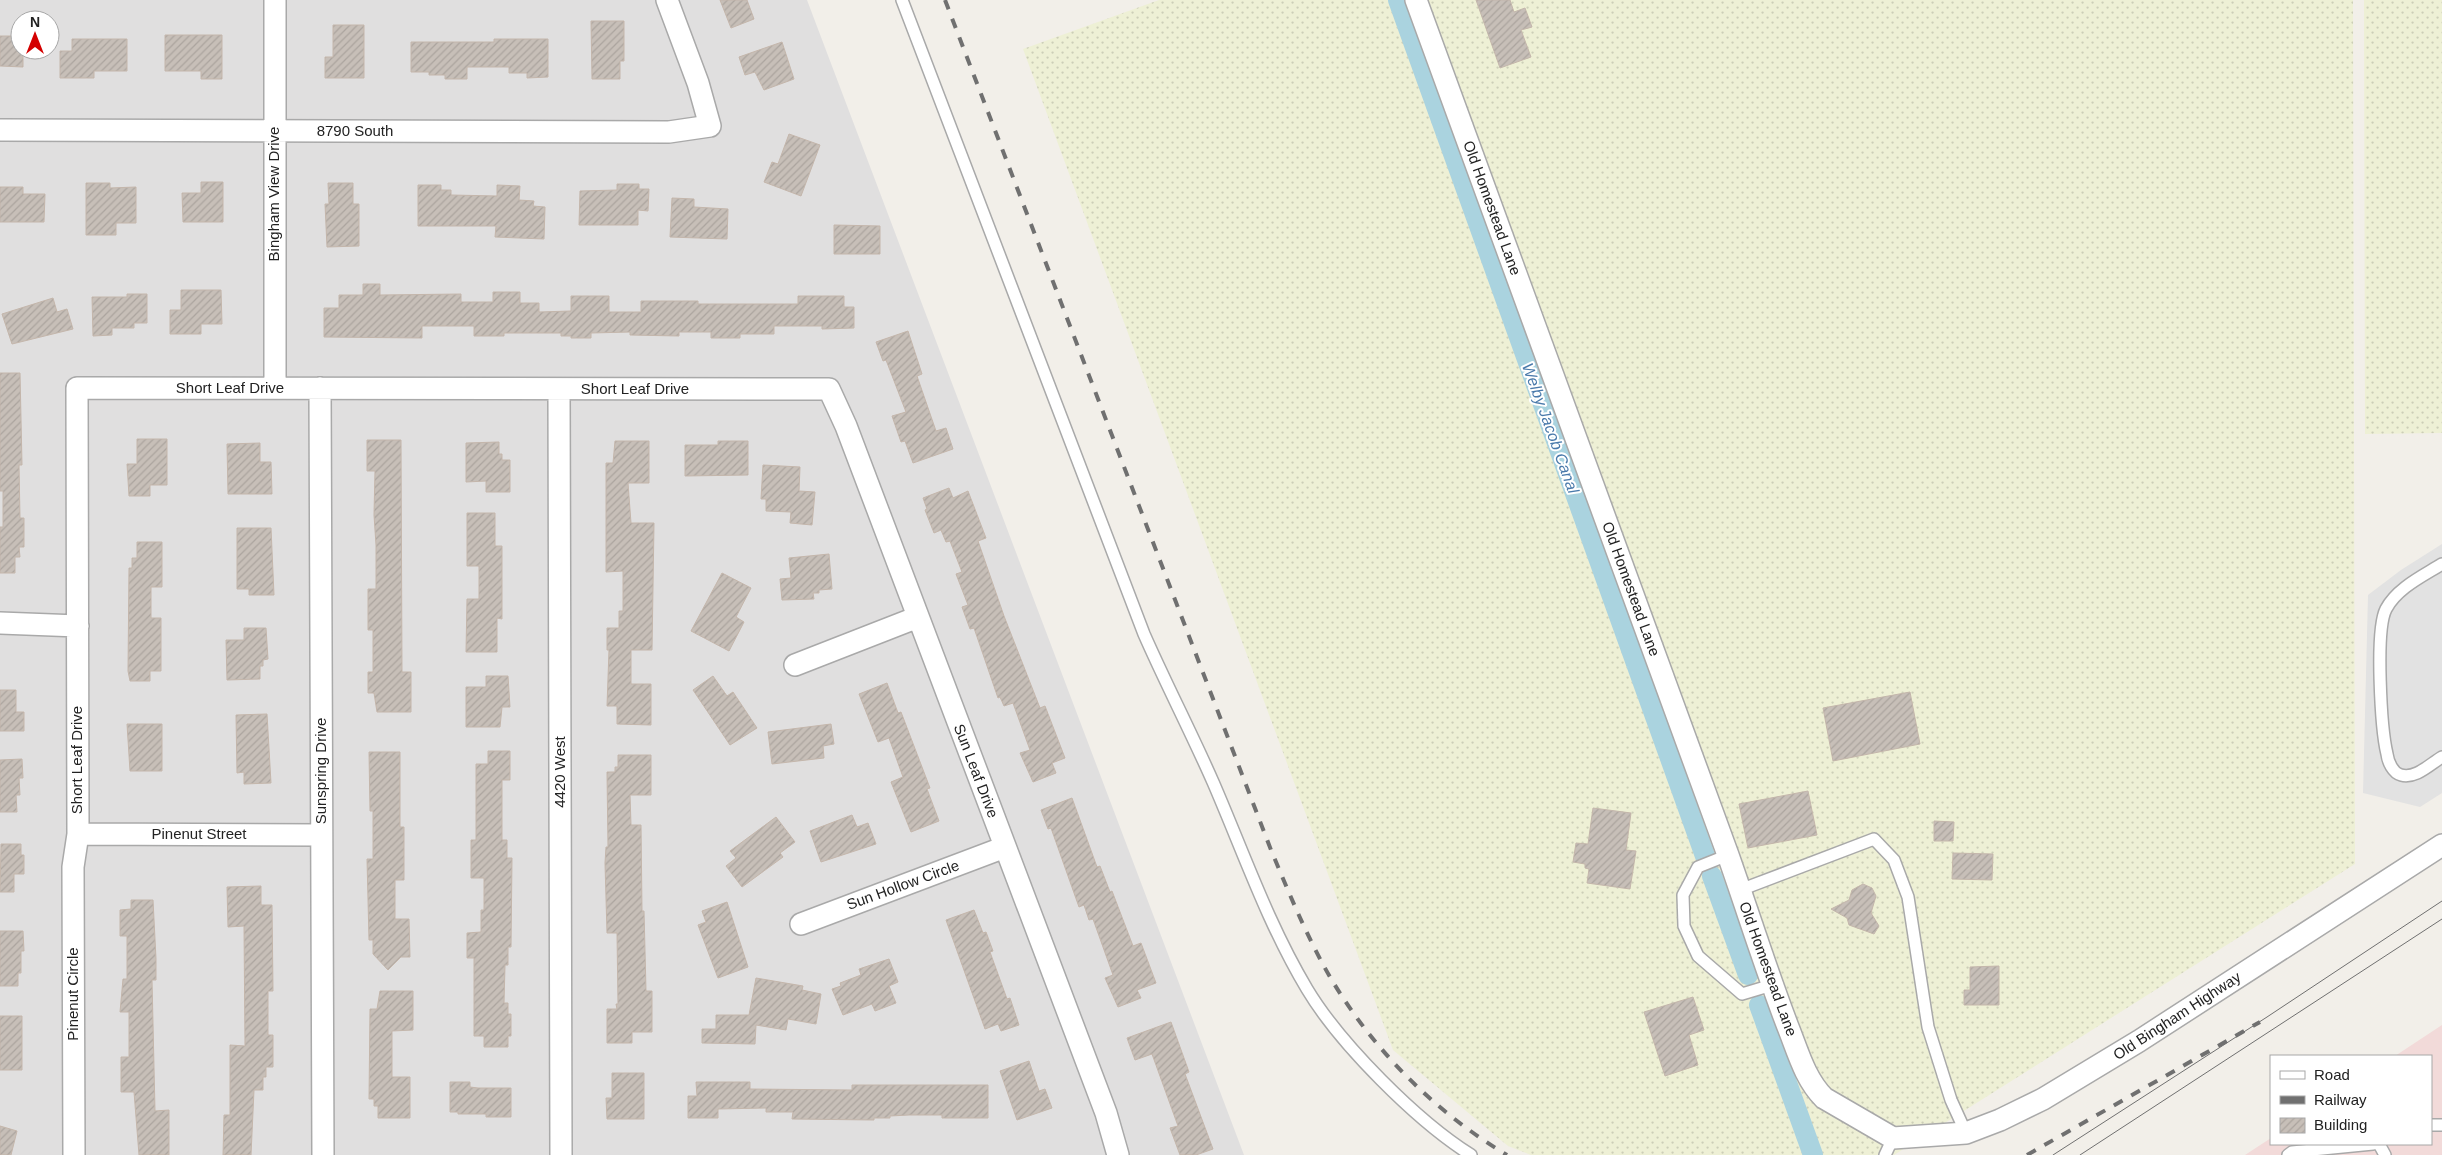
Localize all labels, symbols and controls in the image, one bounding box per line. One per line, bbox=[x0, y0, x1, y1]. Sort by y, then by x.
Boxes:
north arrow bbox=[10, 10, 60, 60]
text: N bbox=[30, 14, 40, 30]
street label: 8790 South bbox=[317, 122, 393, 139]
street label: Bingham View Drive bbox=[265, 127, 282, 261]
street label: Old Homestead Lane bbox=[1460, 138, 1525, 277]
water label: Welby Jacob Canal bbox=[1519, 361, 1582, 496]
street label: Short Leaf Drive bbox=[176, 379, 284, 396]
street label: Short Leaf Drive bbox=[581, 380, 689, 397]
street label: Old Homestead Lane bbox=[1599, 519, 1664, 658]
street label: Short Leaf Drive bbox=[68, 706, 85, 814]
street label: Sunspring Drive bbox=[312, 718, 329, 824]
street label: Sun Leaf Drive bbox=[951, 721, 1002, 820]
street label: 4420 West bbox=[551, 735, 568, 808]
street label: Pinenut Street bbox=[151, 825, 247, 842]
street label: Sun Hollow Circle bbox=[844, 856, 961, 913]
street label: Old Homestead Lane bbox=[1736, 899, 1801, 1038]
street label: Pinenut Circle bbox=[64, 947, 81, 1041]
street label: Old Bingham Highway bbox=[2110, 968, 2244, 1063]
legend bbox=[2270, 1055, 2432, 1145]
text: Road bbox=[2314, 1066, 2350, 1083]
text: Railway bbox=[2314, 1091, 2367, 1108]
text: Building bbox=[2314, 1116, 2367, 1133]

